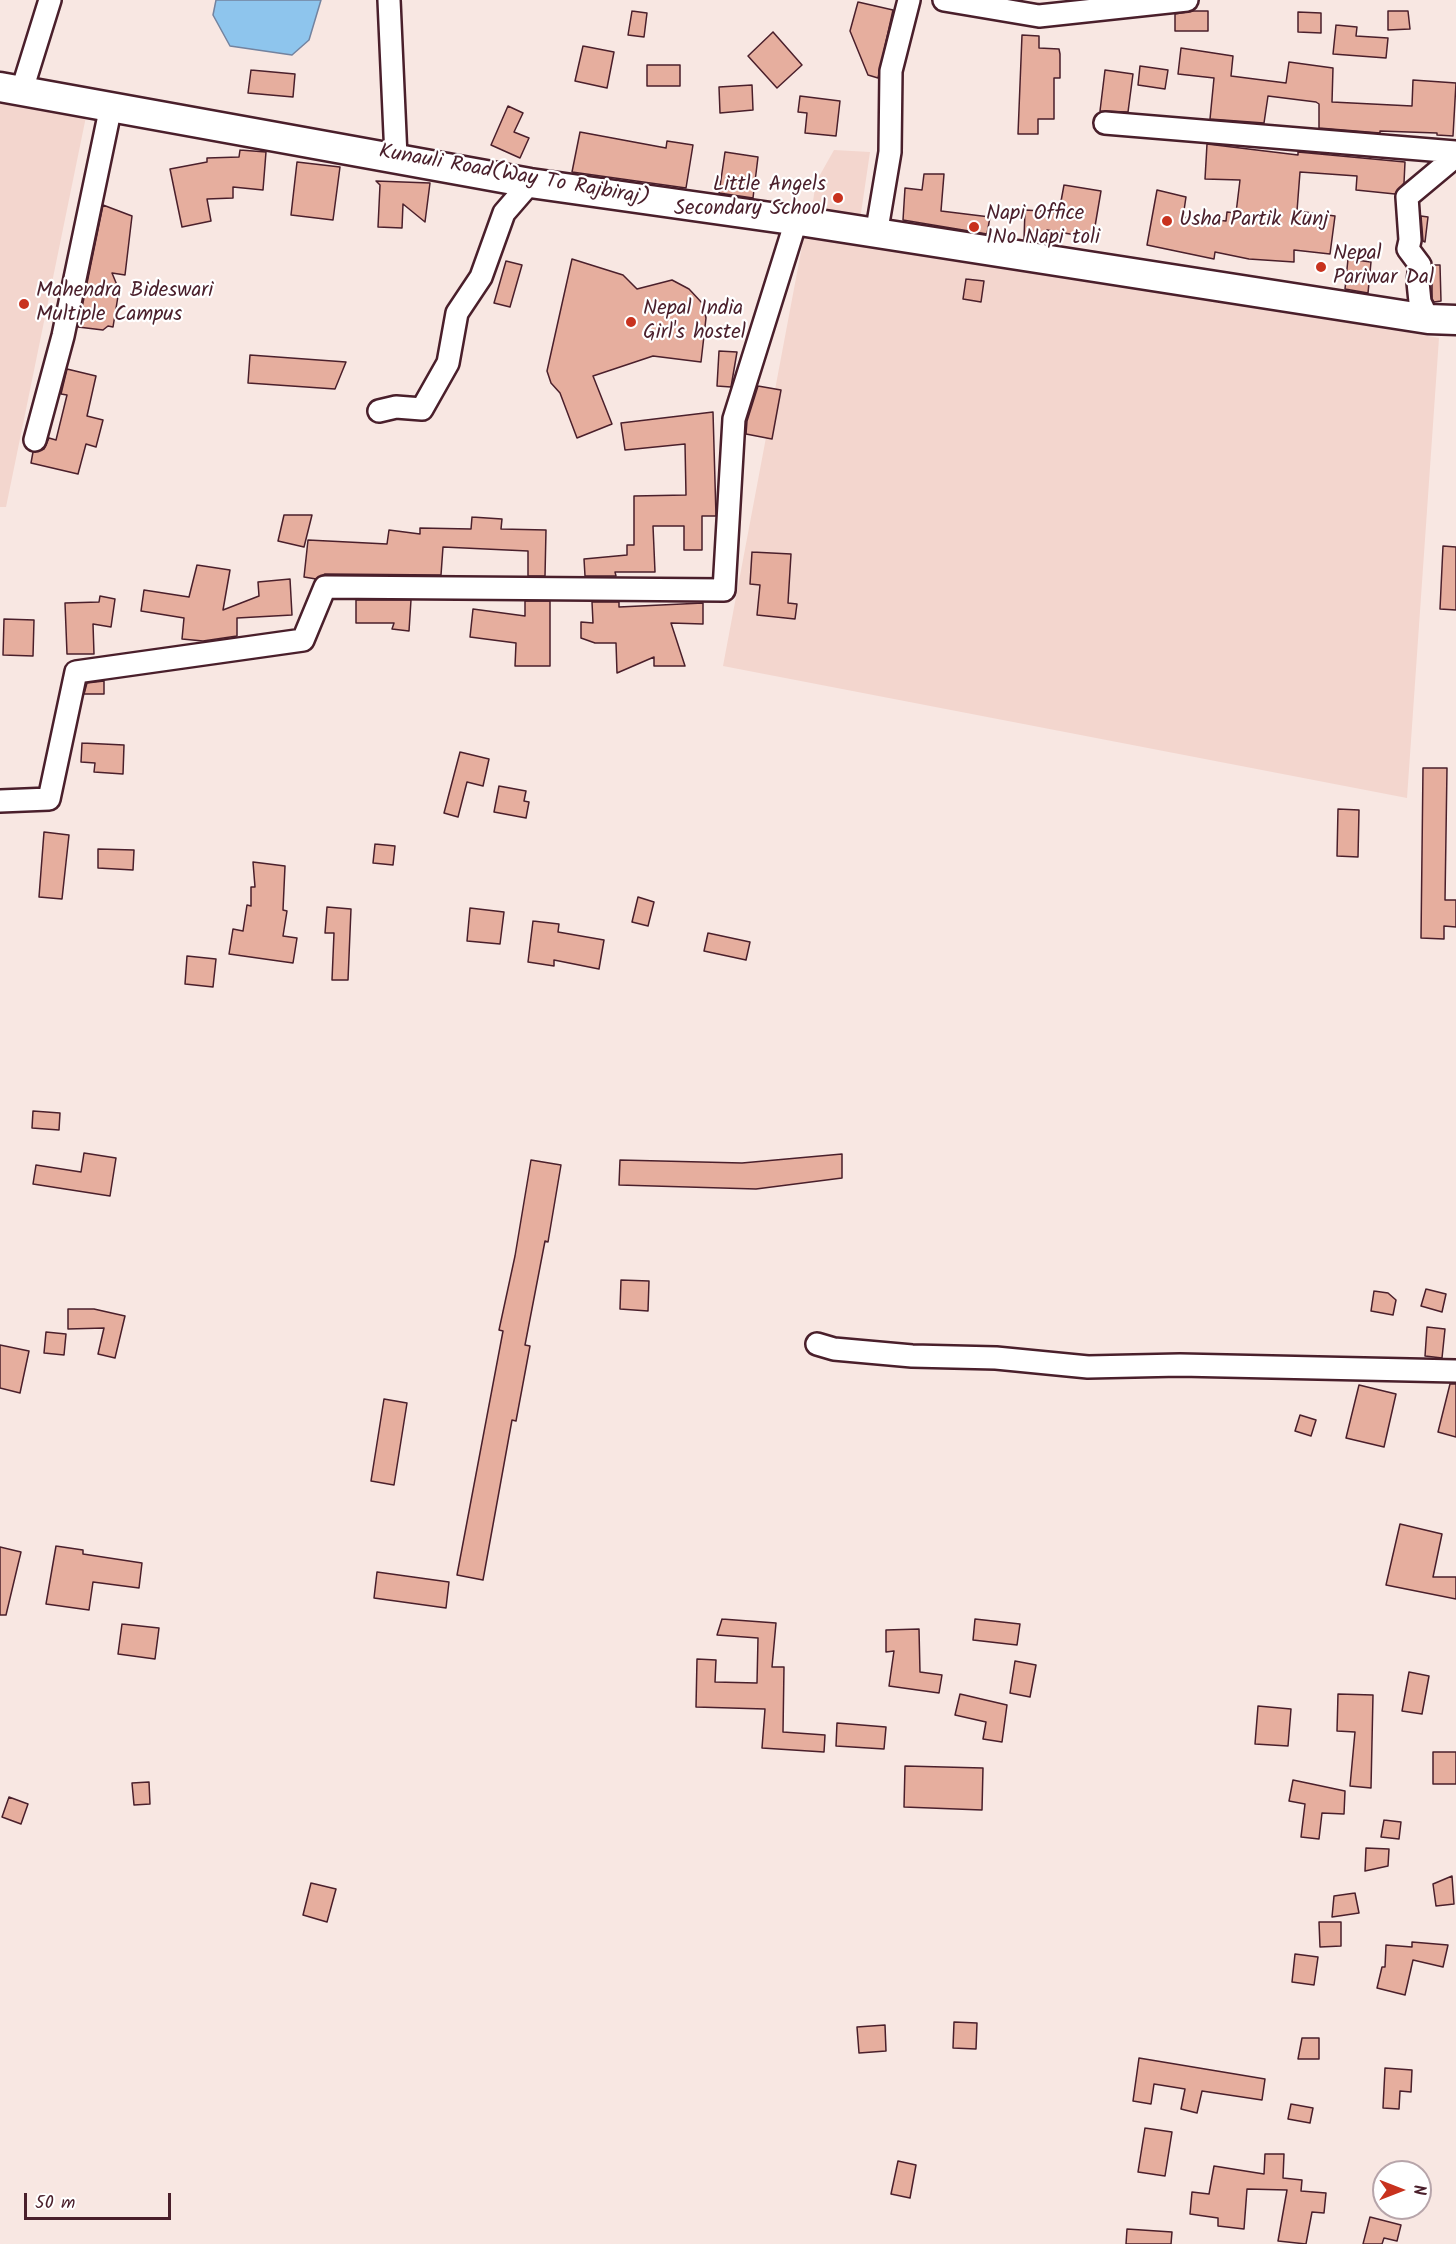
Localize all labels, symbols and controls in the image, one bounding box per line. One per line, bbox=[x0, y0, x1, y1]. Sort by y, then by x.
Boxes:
street label: Kunauli Road(Way To Rajbiraj) bbox=[377, 141, 651, 213]
place label: Little Angels Secondary School bbox=[674, 173, 826, 223]
marker: Little Angels Secondary School bbox=[831, 191, 845, 205]
place label: Napi Office 1No Napi toli bbox=[986, 202, 1100, 252]
place label: Usha Partik Kunj bbox=[1179, 208, 1329, 234]
marker: Usha Partik Kunj bbox=[1160, 214, 1174, 228]
marker: Napi Office 1No Napi toli bbox=[967, 220, 981, 234]
place label: Nepal Pariwar Dal bbox=[1333, 242, 1434, 292]
marker: Nepal Pariwar Dal bbox=[1314, 260, 1328, 274]
place label: Mahendra Bideswari Multiple Campus bbox=[36, 279, 213, 329]
marker: Mahendra Bideswari Multiple Campus bbox=[17, 297, 31, 311]
place label: Nepal India Girl's hostel bbox=[643, 297, 746, 347]
marker: Nepal India Girl's hostel bbox=[624, 315, 638, 329]
north arrow bbox=[1372, 2160, 1432, 2220]
scale bar bbox=[27, 2181, 174, 2219]
text: N bbox=[1406, 2185, 1431, 2195]
text: 50 m bbox=[35, 2189, 75, 2218]

